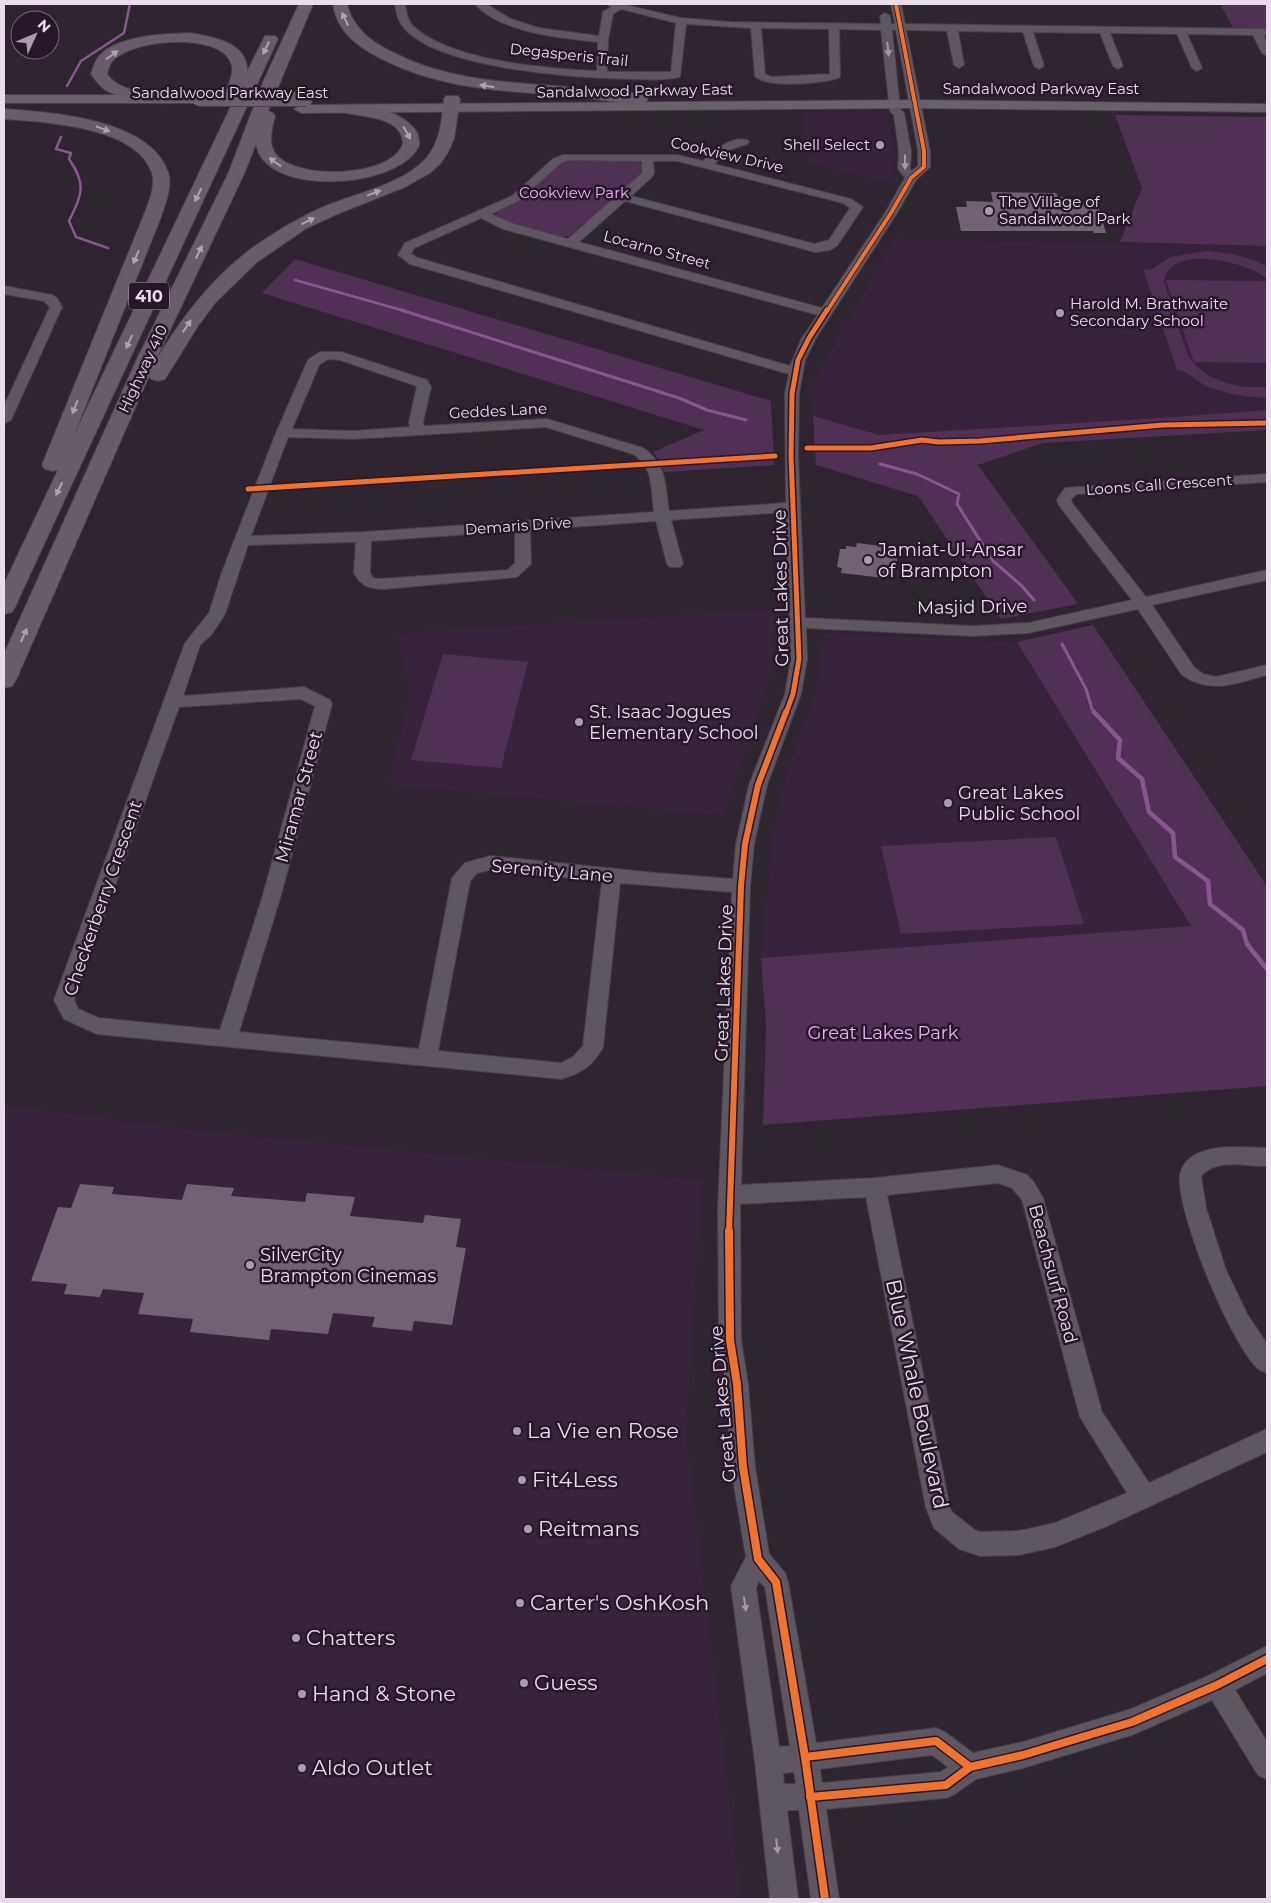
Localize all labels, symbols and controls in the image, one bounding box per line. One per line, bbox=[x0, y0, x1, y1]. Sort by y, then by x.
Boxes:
north arrow bbox=[10, 10, 60, 60]
one-way arrow bbox=[340, 12, 348, 26]
text: N bbox=[34, 16, 55, 36]
street label: Degasperis Trail bbox=[509, 39, 629, 70]
one-way arrow bbox=[261, 41, 269, 55]
one-way arrow bbox=[884, 42, 892, 58]
one-way arrow bbox=[105, 49, 118, 60]
street label: Sandalwood Parkway East bbox=[536, 79, 733, 102]
street label: Sandalwood Parkway East bbox=[943, 79, 1139, 98]
one-way arrow bbox=[478, 81, 494, 89]
street label: Sandalwood Parkway East bbox=[132, 83, 328, 102]
one-way arrow bbox=[403, 125, 411, 140]
one-way arrow bbox=[96, 126, 111, 133]
street label: Cookview Drive bbox=[669, 132, 785, 177]
place label: Shell Select bbox=[784, 135, 870, 154]
marker: Shell Select bbox=[874, 139, 886, 151]
one-way arrow bbox=[901, 154, 909, 170]
one-way arrow bbox=[269, 157, 282, 168]
park label: Cookview Park bbox=[519, 183, 629, 202]
one-way arrow bbox=[193, 188, 202, 203]
one-way arrow bbox=[366, 189, 381, 197]
place label: The Village of Sandalwood Park bbox=[999, 192, 1130, 228]
marker: The Village of Sandalwood Park bbox=[983, 205, 995, 217]
one-way arrow bbox=[301, 217, 315, 225]
street label: Locarno Street bbox=[601, 226, 713, 273]
one-way arrow bbox=[195, 245, 203, 259]
one-way arrow bbox=[131, 250, 139, 264]
road number: 410 bbox=[129, 282, 169, 310]
place label: Harold M. Brathwaite Secondary School bbox=[1070, 294, 1228, 330]
marker: Harold M. Brathwaite Secondary School bbox=[1054, 307, 1066, 319]
one-way arrow bbox=[182, 320, 192, 333]
street label: Highway 410 bbox=[114, 322, 171, 416]
one-way arrow bbox=[124, 335, 132, 349]
street label: Geddes Lane bbox=[448, 398, 548, 423]
one-way arrow bbox=[71, 400, 78, 415]
street label: Loons Call Crescent bbox=[1085, 470, 1233, 499]
one-way arrow bbox=[55, 482, 63, 496]
street label: Great Lakes Drive bbox=[769, 509, 793, 667]
street label: Demaris Drive bbox=[464, 512, 572, 539]
place label: Jamiat-Ul-Ansar of Brampton bbox=[877, 539, 1024, 582]
marker: Jamiat-Ul-Ansar of Brampton bbox=[862, 554, 874, 566]
street label: Masjid Drive bbox=[917, 595, 1028, 619]
one-way arrow bbox=[20, 628, 28, 642]
place label: St. Isaac Jogues Elementary School bbox=[589, 701, 759, 744]
marker: St. Isaac Jogues Elementary School bbox=[573, 716, 585, 728]
street label: Miramar Street bbox=[271, 729, 327, 865]
place label: Great Lakes Public School bbox=[958, 782, 1080, 825]
street label: Checkerberry Crescent bbox=[59, 797, 147, 999]
marker: Great Lakes Public School bbox=[942, 797, 954, 809]
street label: Serenity Lane bbox=[490, 855, 614, 887]
street label: Great Lakes Drive bbox=[710, 904, 738, 1062]
park label: Great Lakes Park bbox=[807, 1022, 959, 1044]
street label: Beachsurf Road bbox=[1024, 1202, 1082, 1346]
place label: SilverCity Brampton Cinemas bbox=[260, 1244, 436, 1287]
marker: SilverCity Brampton Cinemas bbox=[244, 1259, 256, 1271]
street label: Blue Whale Boulevard bbox=[881, 1277, 954, 1511]
street label: Great Lakes Drive bbox=[705, 1325, 741, 1483]
place label: La Vie en Rose bbox=[527, 1418, 679, 1443]
marker: La Vie en Rose bbox=[511, 1425, 523, 1437]
place label: Fit4Less bbox=[532, 1467, 618, 1492]
marker: Fit4Less bbox=[516, 1474, 528, 1486]
place label: Reitmans bbox=[538, 1516, 639, 1541]
marker: Reitmans bbox=[522, 1523, 534, 1535]
place label: Carter's OshKosh bbox=[530, 1590, 709, 1615]
one-way arrow bbox=[742, 1596, 750, 1612]
marker: Carter's OshKosh bbox=[514, 1597, 526, 1609]
place label: Chatters bbox=[306, 1625, 395, 1650]
marker: Chatters bbox=[290, 1632, 302, 1644]
place label: Guess bbox=[534, 1670, 598, 1695]
marker: Guess bbox=[518, 1677, 530, 1689]
place label: Hand & Stone bbox=[312, 1681, 456, 1706]
marker: Hand & Stone bbox=[296, 1688, 308, 1700]
place label: Aldo Outlet bbox=[312, 1755, 433, 1780]
marker: Aldo Outlet bbox=[296, 1762, 308, 1774]
one-way arrow bbox=[773, 1838, 781, 1854]

